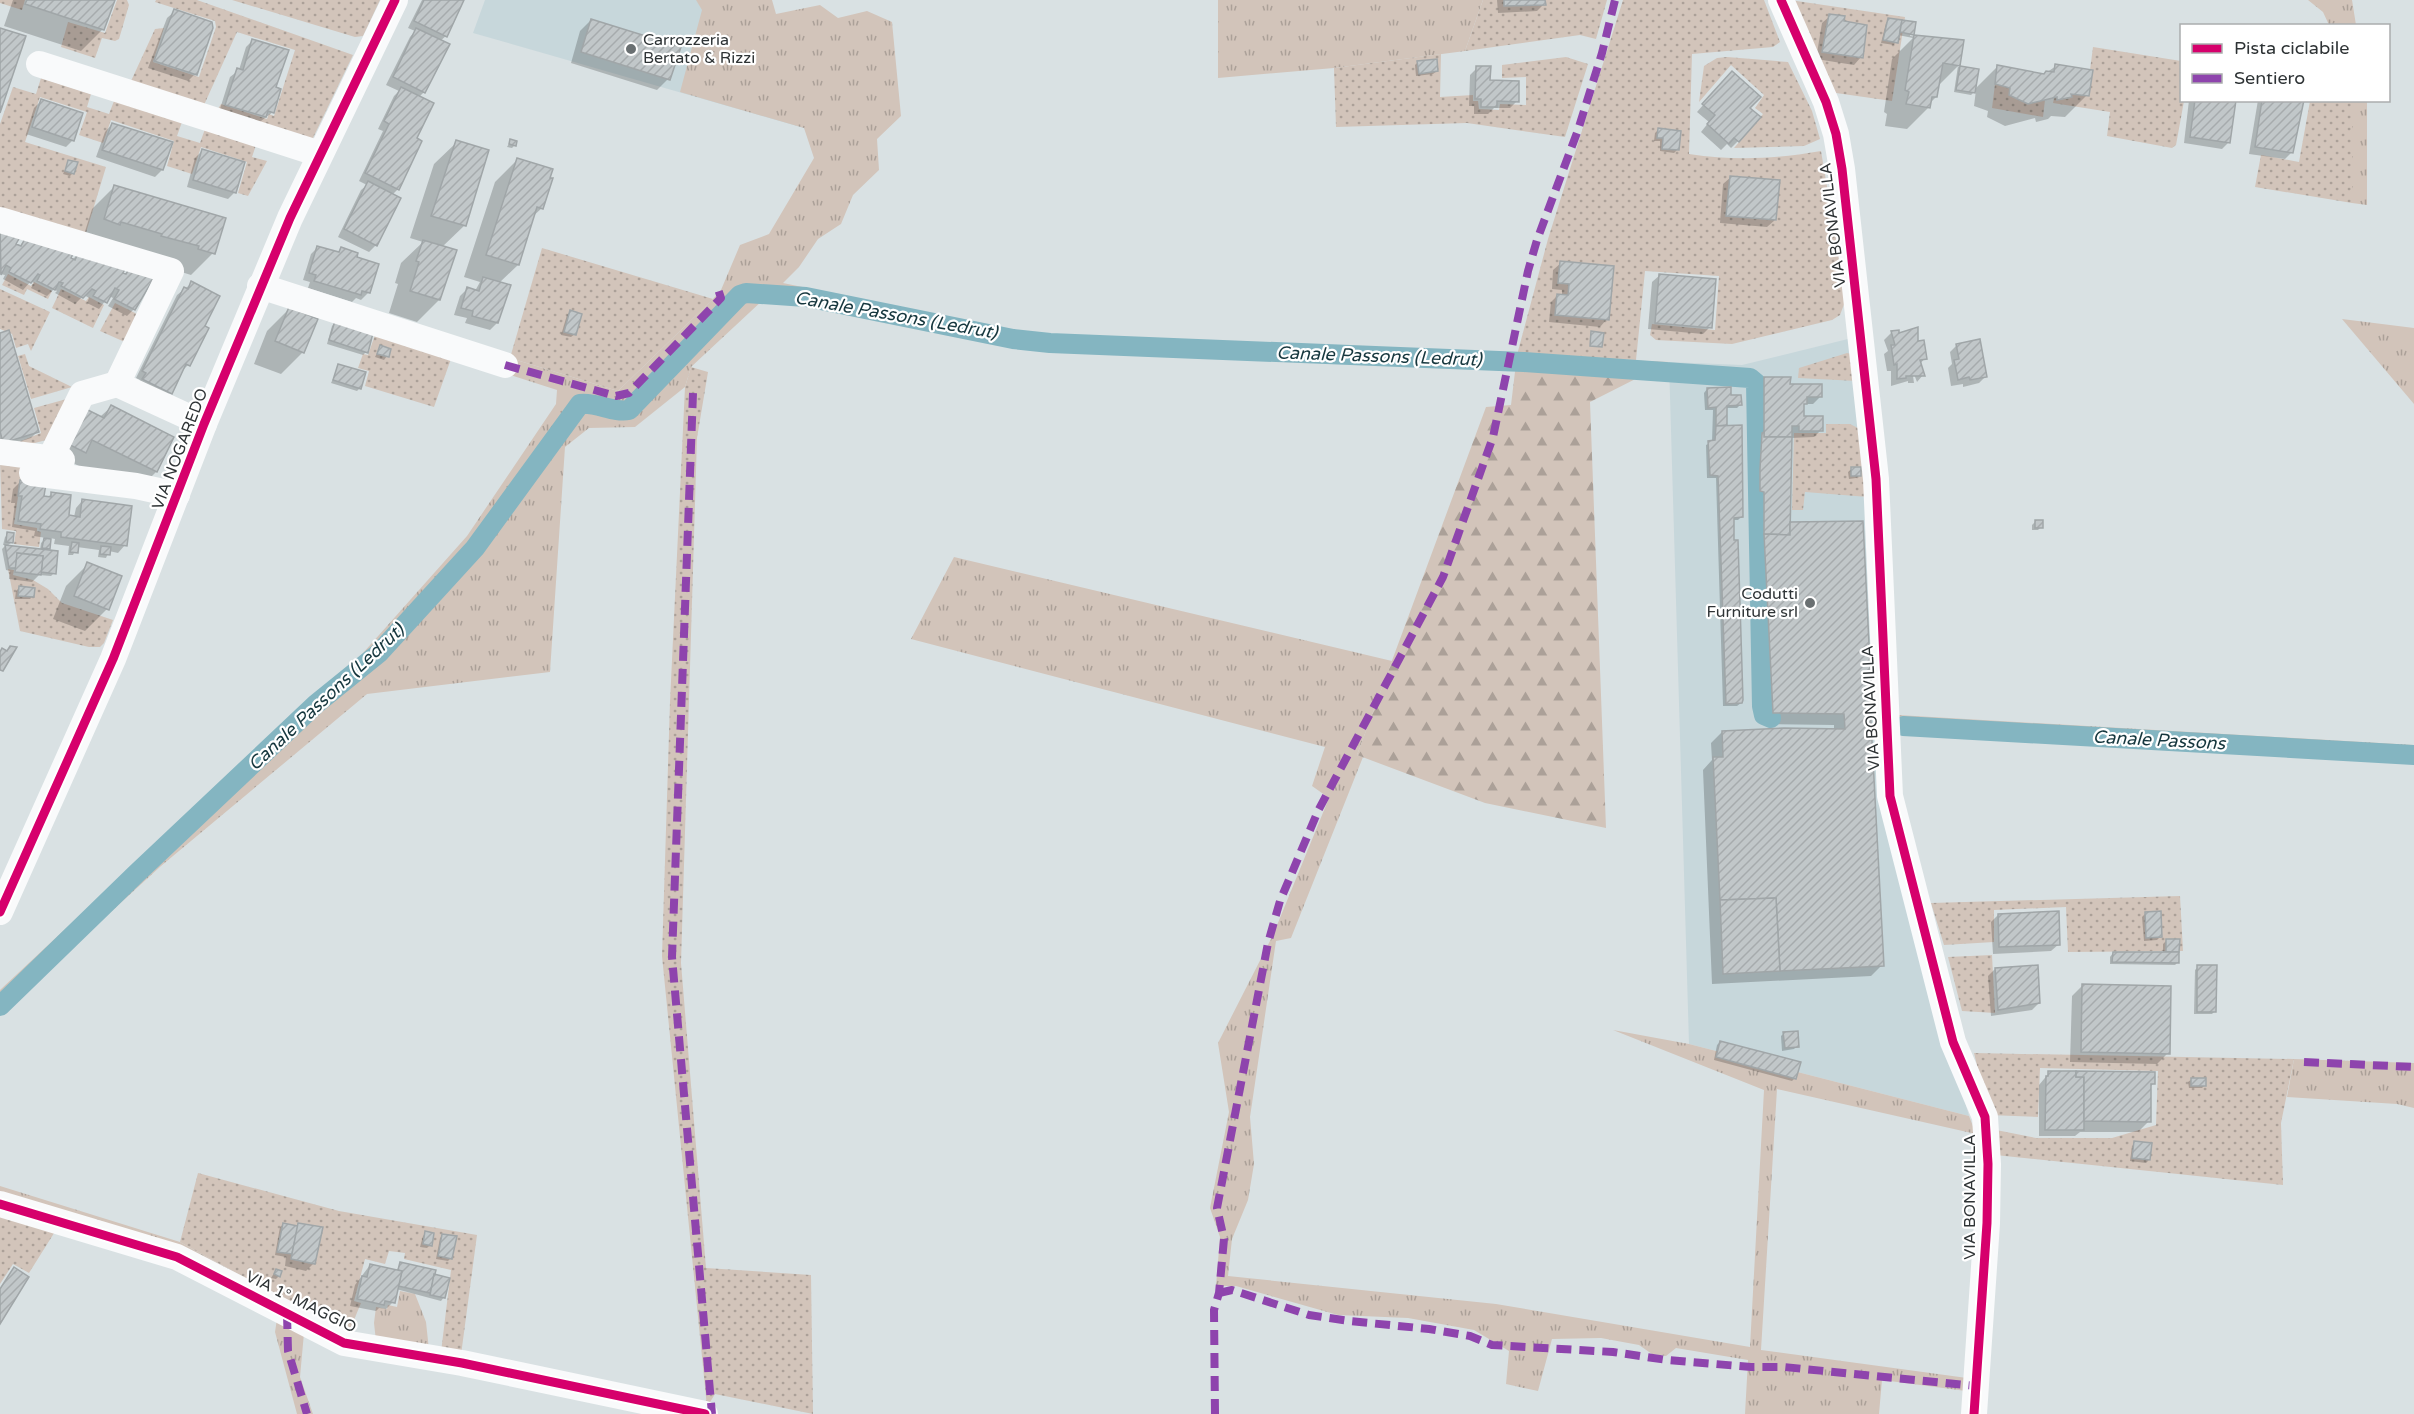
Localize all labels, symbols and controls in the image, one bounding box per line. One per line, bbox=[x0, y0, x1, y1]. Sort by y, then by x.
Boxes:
legend bbox=[2180, 24, 2390, 102]
place label: Carrozzeria Bertato & Rizzi bbox=[643, 30, 755, 68]
text: Pista ciclabile bbox=[2234, 37, 2349, 59]
marker: Carrozzeria Bertato & Rizzi bbox=[624, 42, 638, 56]
text: Sentiero bbox=[2234, 67, 2305, 89]
street label: VIA BONAVILLA bbox=[1815, 161, 1851, 289]
water label: Canale Passons (Ledrut) bbox=[793, 286, 1000, 344]
water label: Canale Passons (Ledrut) bbox=[1276, 341, 1483, 371]
street label: VIA NOGAREDO bbox=[148, 386, 212, 512]
place label: Codutti Furniture srl bbox=[1706, 584, 1798, 622]
marker: Codutti Furniture srl bbox=[1803, 596, 1817, 610]
water label: Canale Passons (Ledrut) bbox=[243, 618, 410, 775]
street label: VIA BONAVILLA bbox=[1858, 645, 1884, 771]
water label: Canale Passons bbox=[2092, 726, 2227, 755]
street label: VIA BONAVILLA bbox=[1960, 1134, 1980, 1260]
street label: VIA 1° MAGGIO bbox=[242, 1266, 360, 1338]

